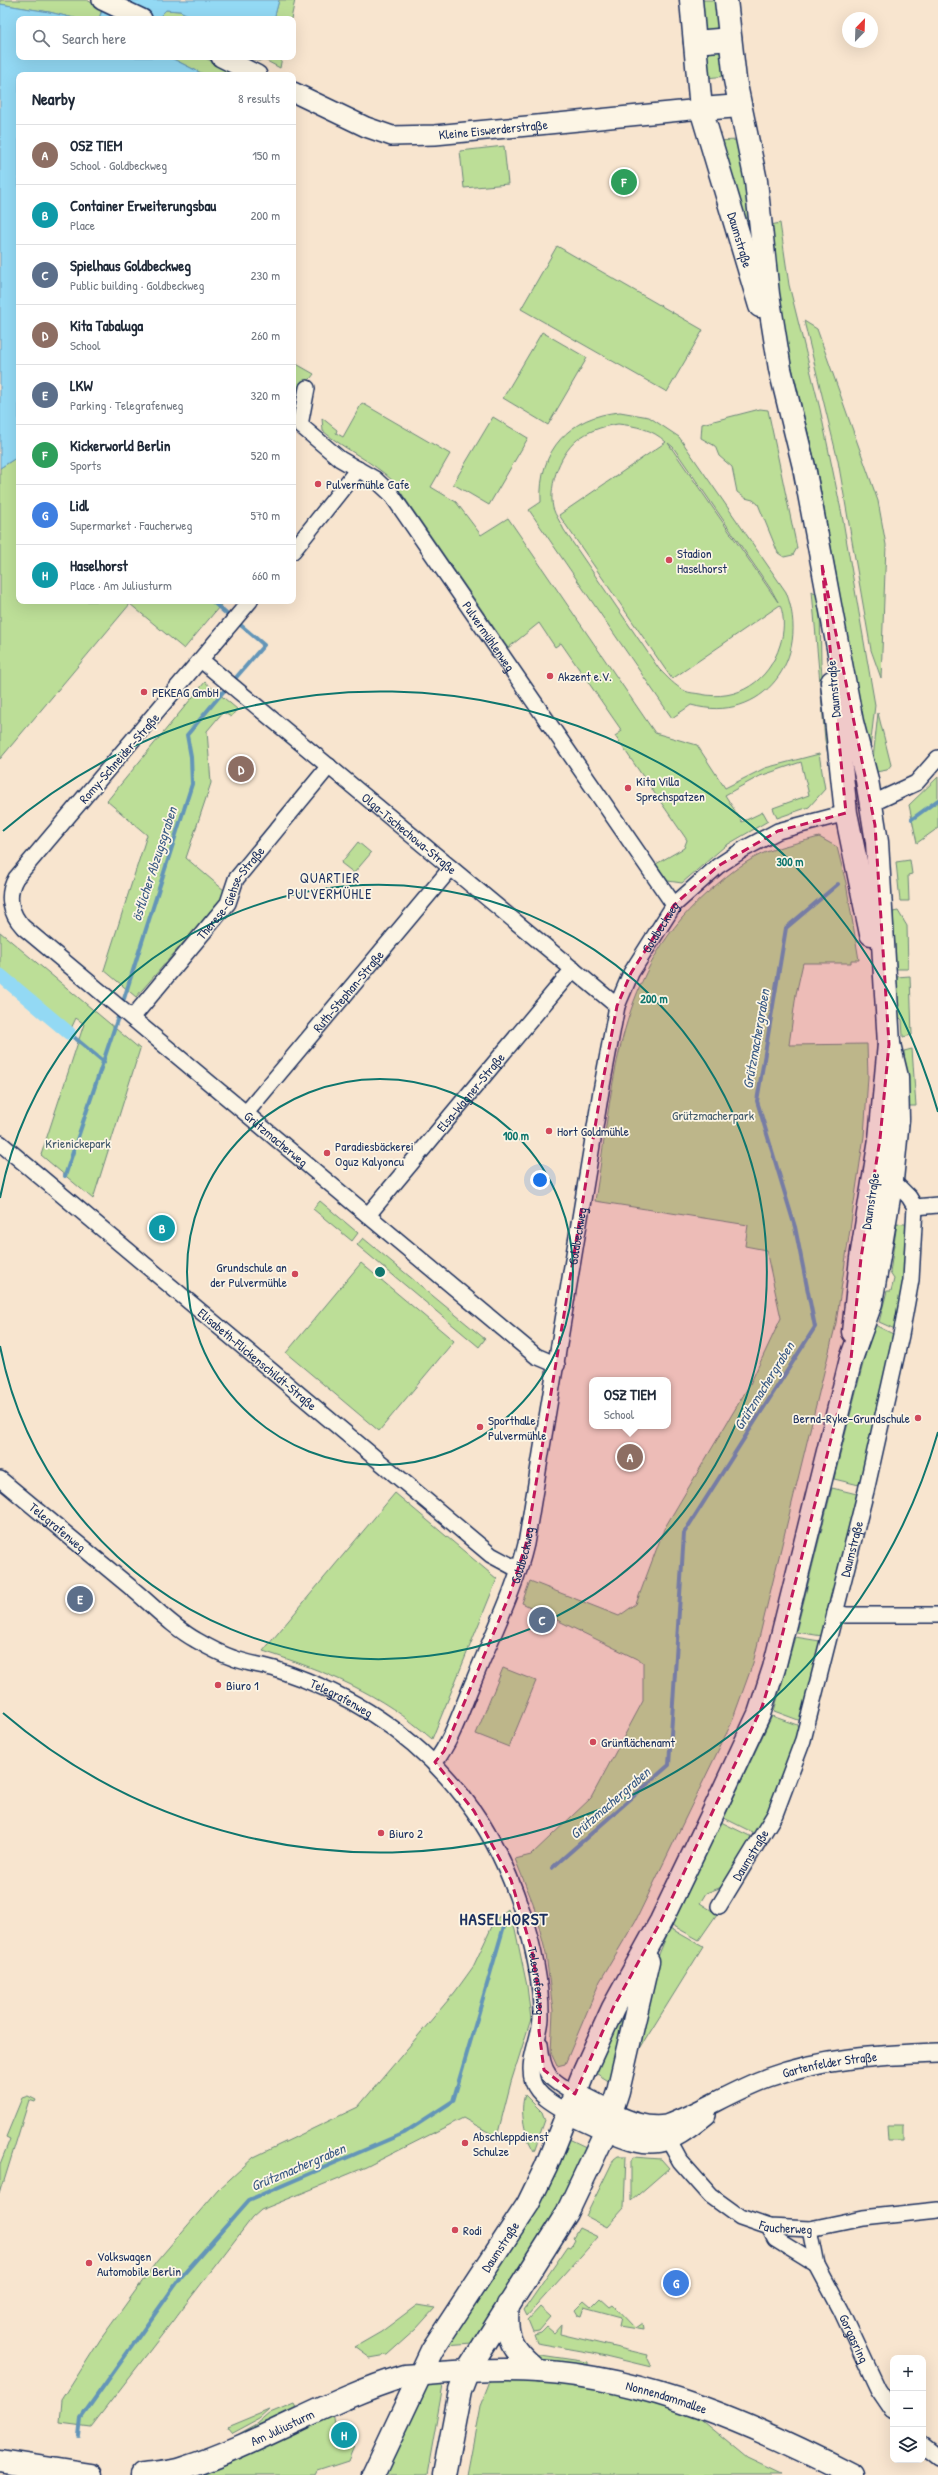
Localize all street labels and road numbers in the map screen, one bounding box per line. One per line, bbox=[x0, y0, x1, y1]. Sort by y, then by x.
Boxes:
street label: Kleine Eiswerderstraße bbox=[438, 115, 549, 144]
street label: Daumstraße bbox=[723, 210, 757, 270]
street label: Pulvermühlenweg bbox=[458, 598, 520, 675]
street label: Daumstraße bbox=[822, 660, 844, 718]
street label: Romy-Schneider-Straße bbox=[75, 709, 163, 807]
street label: Olga-Tschechowa-Straße bbox=[358, 788, 461, 878]
street label: Therese-Giehse-Straße bbox=[192, 842, 268, 943]
street label: Goldbeckweg bbox=[637, 896, 683, 956]
street label: Ruth-Stephan-Straße bbox=[308, 946, 388, 1036]
street label: Elsa-Wagner-Straße bbox=[432, 1049, 509, 1135]
street label: Grützmacherweg bbox=[240, 1107, 312, 1171]
street label: Daumstraße bbox=[857, 1171, 883, 1231]
street label: Goldbeckweg bbox=[563, 1206, 591, 1266]
street label: Elisabeth-Flickenschildt-Straße bbox=[194, 1304, 321, 1414]
street label: Telegrafenweg bbox=[26, 1498, 90, 1556]
street label: Daumstraße bbox=[836, 1519, 867, 1579]
street label: Goldbeckweg bbox=[506, 1525, 538, 1586]
street label: Telegrafenweg bbox=[307, 1674, 377, 1722]
street label: Daumstraße bbox=[728, 1826, 773, 1884]
street label: Telegrafenweg bbox=[523, 1945, 550, 2015]
street label: Gartenfelder Straße bbox=[780, 2047, 878, 2082]
street label: Faucherweg bbox=[756, 2215, 813, 2238]
street label: Daumstraße bbox=[477, 2218, 523, 2275]
street label: Gorgasring bbox=[835, 2311, 874, 2366]
street label: Nonnendammallee bbox=[624, 2376, 710, 2418]
street label: Am Juliusturm bbox=[247, 2404, 317, 2450]

